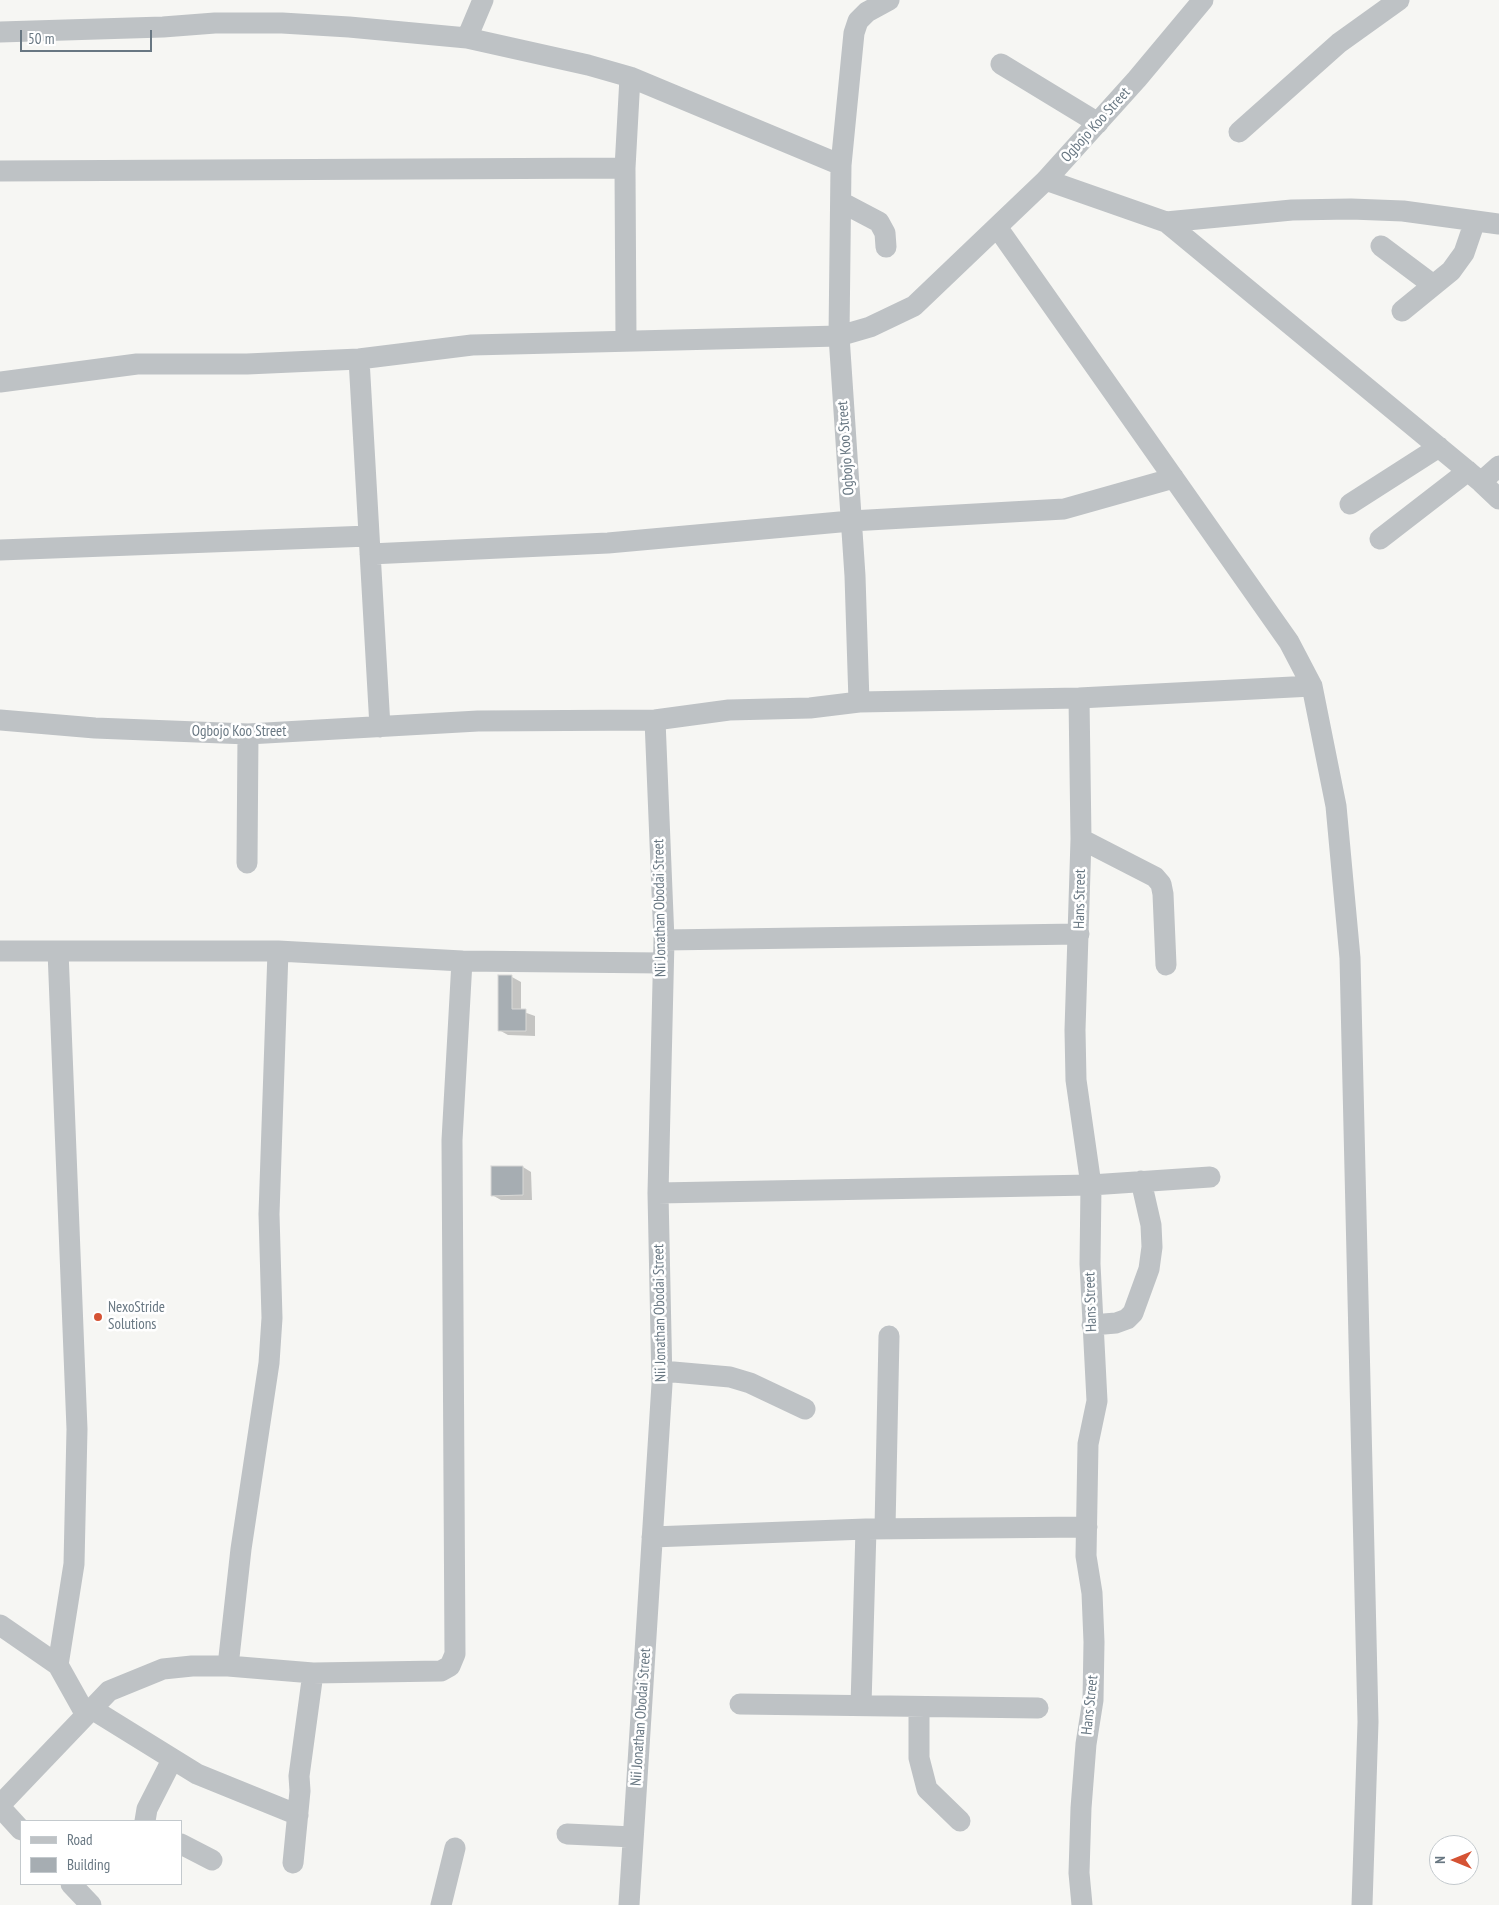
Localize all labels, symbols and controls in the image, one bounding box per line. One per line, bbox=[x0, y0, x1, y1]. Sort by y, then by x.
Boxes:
scale bar bbox=[22, 20, 155, 52]
text: 50 m bbox=[28, 29, 54, 48]
street label: Ogbojo Koo Street bbox=[1058, 84, 1134, 166]
street label: Ogbojo Koo Street bbox=[834, 400, 858, 496]
street label: Ogbojo Koo Street bbox=[192, 723, 286, 741]
street label: Nii Jonathan Obodai Street bbox=[650, 839, 670, 977]
street label: Hans Street bbox=[1070, 869, 1090, 929]
street label: Nii Jonathan Obodai Street bbox=[650, 1244, 670, 1382]
street label: Hans Street bbox=[1081, 1272, 1101, 1332]
place label: NexoStride Solutions bbox=[108, 1299, 165, 1334]
marker: NexoStride Solutions bbox=[92, 1311, 104, 1323]
street label: Nii Jonathan Obodai Street bbox=[627, 1647, 655, 1787]
street label: Hans Street bbox=[1078, 1674, 1102, 1736]
legend bbox=[20, 1820, 182, 1885]
text: Road bbox=[67, 1830, 93, 1849]
north arrow bbox=[1429, 1835, 1479, 1885]
text: Building bbox=[67, 1855, 110, 1874]
text: N bbox=[1431, 1856, 1449, 1864]

